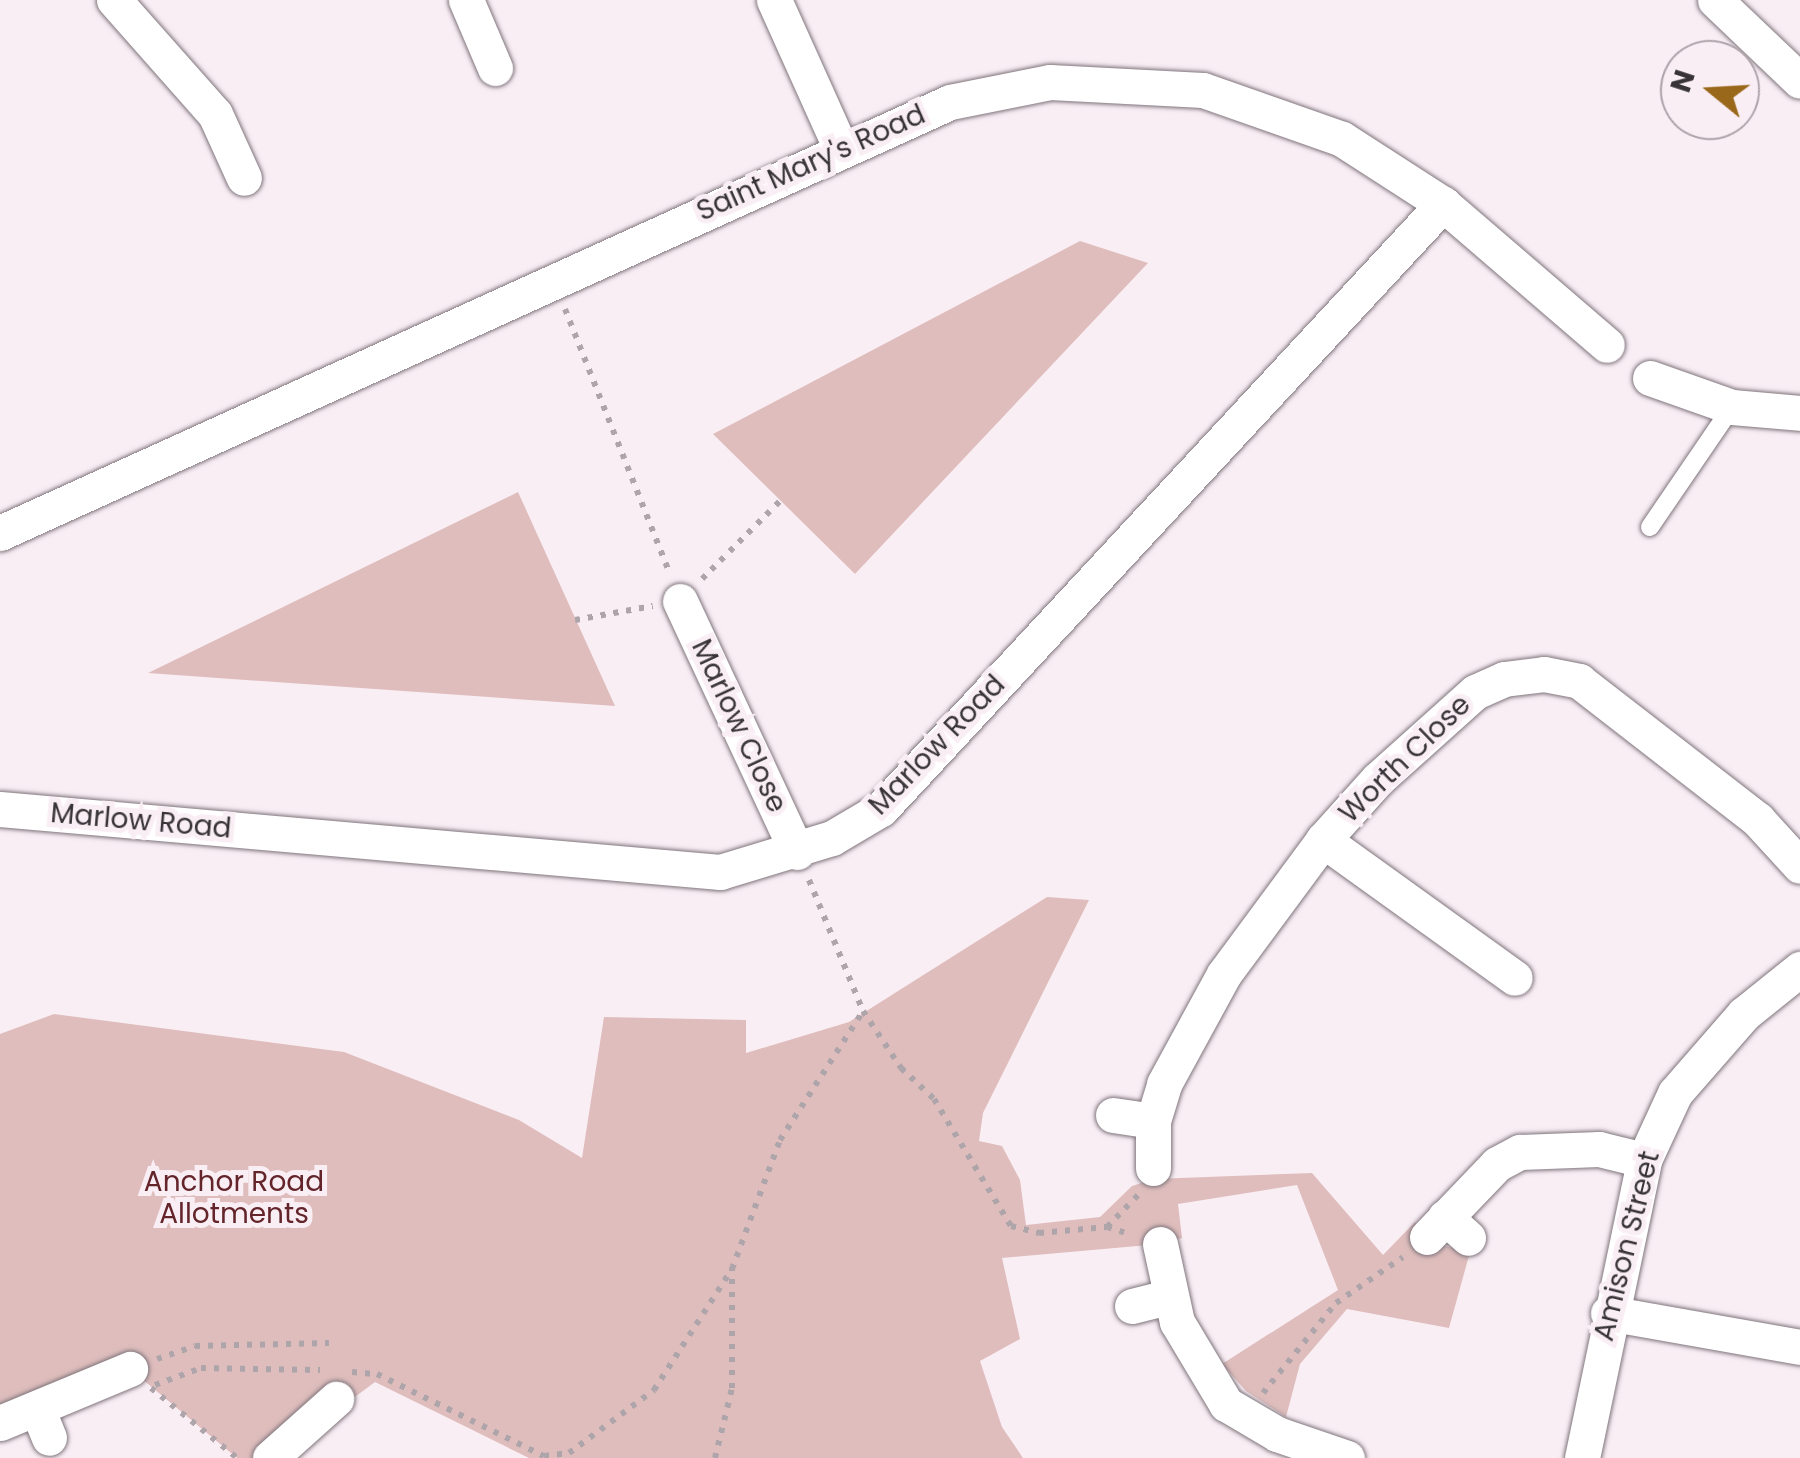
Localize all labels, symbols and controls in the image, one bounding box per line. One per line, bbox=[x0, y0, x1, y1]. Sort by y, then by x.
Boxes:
north arrow bbox=[1660, 40, 1760, 140]
text: N bbox=[1661, 65, 1705, 97]
street label: Saint Mary's Road bbox=[692, 98, 930, 228]
street label: Marlow Close bbox=[684, 634, 794, 818]
street label: Marlow Road bbox=[862, 668, 1012, 822]
street label: Worth Close bbox=[1332, 688, 1478, 830]
street label: Marlow Road bbox=[49, 796, 233, 846]
street label: Amison Street bbox=[1587, 1148, 1667, 1344]
park label: Anchor Road Allotments bbox=[144, 1165, 324, 1231]

